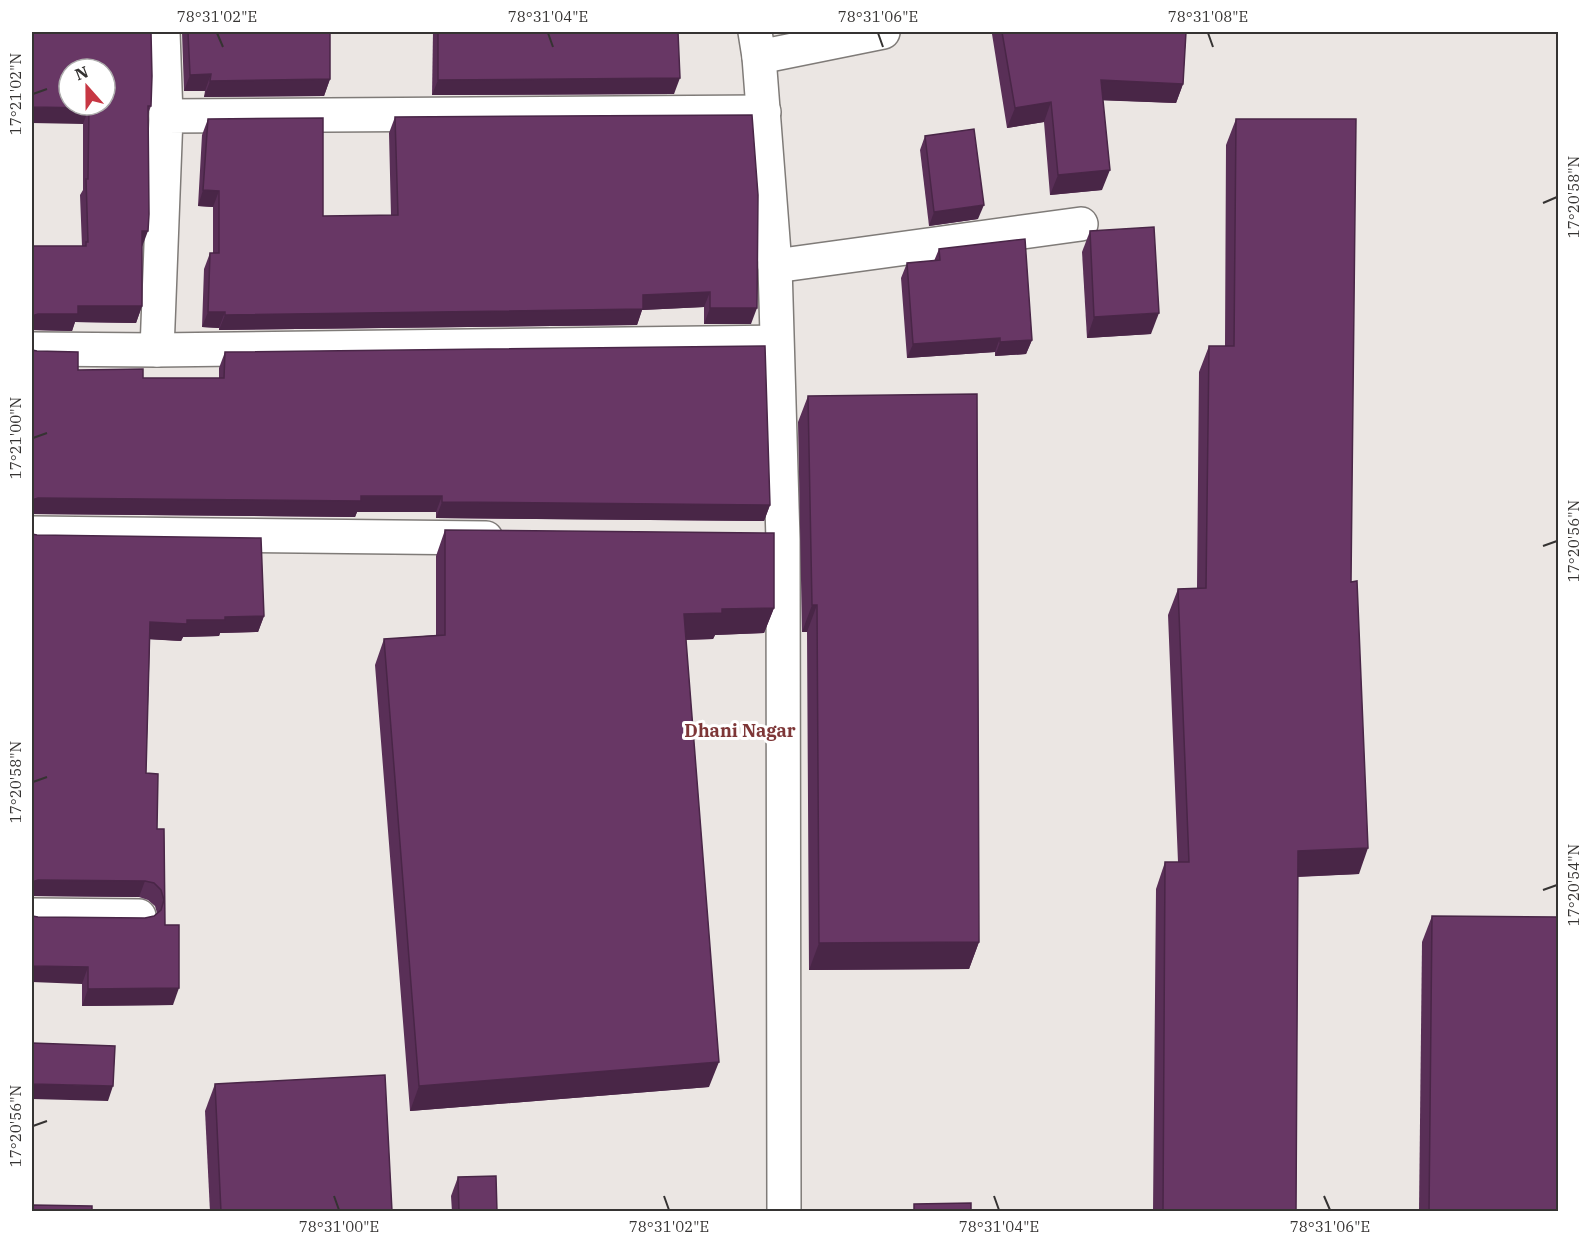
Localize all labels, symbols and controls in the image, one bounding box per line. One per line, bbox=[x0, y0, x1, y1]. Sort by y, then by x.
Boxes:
text: 78°31'02"E bbox=[177, 7, 257, 26]
text: 78°31'04"E bbox=[508, 7, 588, 26]
text: 78°31'06"E bbox=[838, 7, 918, 26]
text: 78°31'08"E bbox=[1168, 7, 1248, 26]
text: 17°21'02"N bbox=[6, 53, 25, 135]
north arrow bbox=[57, 57, 117, 117]
text: N bbox=[72, 61, 91, 85]
text: 17°20'58"N bbox=[1564, 156, 1583, 238]
text: 17°21'00"N bbox=[6, 397, 25, 479]
text: 17°20'56"N bbox=[1564, 500, 1583, 582]
district label: Dhani Nagar bbox=[684, 719, 796, 742]
text: 17°20'58"N bbox=[6, 741, 25, 823]
text: 17°20'54"N bbox=[1564, 844, 1583, 926]
text: 17°20'56"N bbox=[6, 1085, 25, 1167]
text: 78°31'00"E bbox=[299, 1217, 379, 1236]
text: 78°31'02"E bbox=[629, 1217, 709, 1236]
text: 78°31'04"E bbox=[959, 1217, 1039, 1236]
text: 78°31'06"E bbox=[1290, 1217, 1370, 1236]

